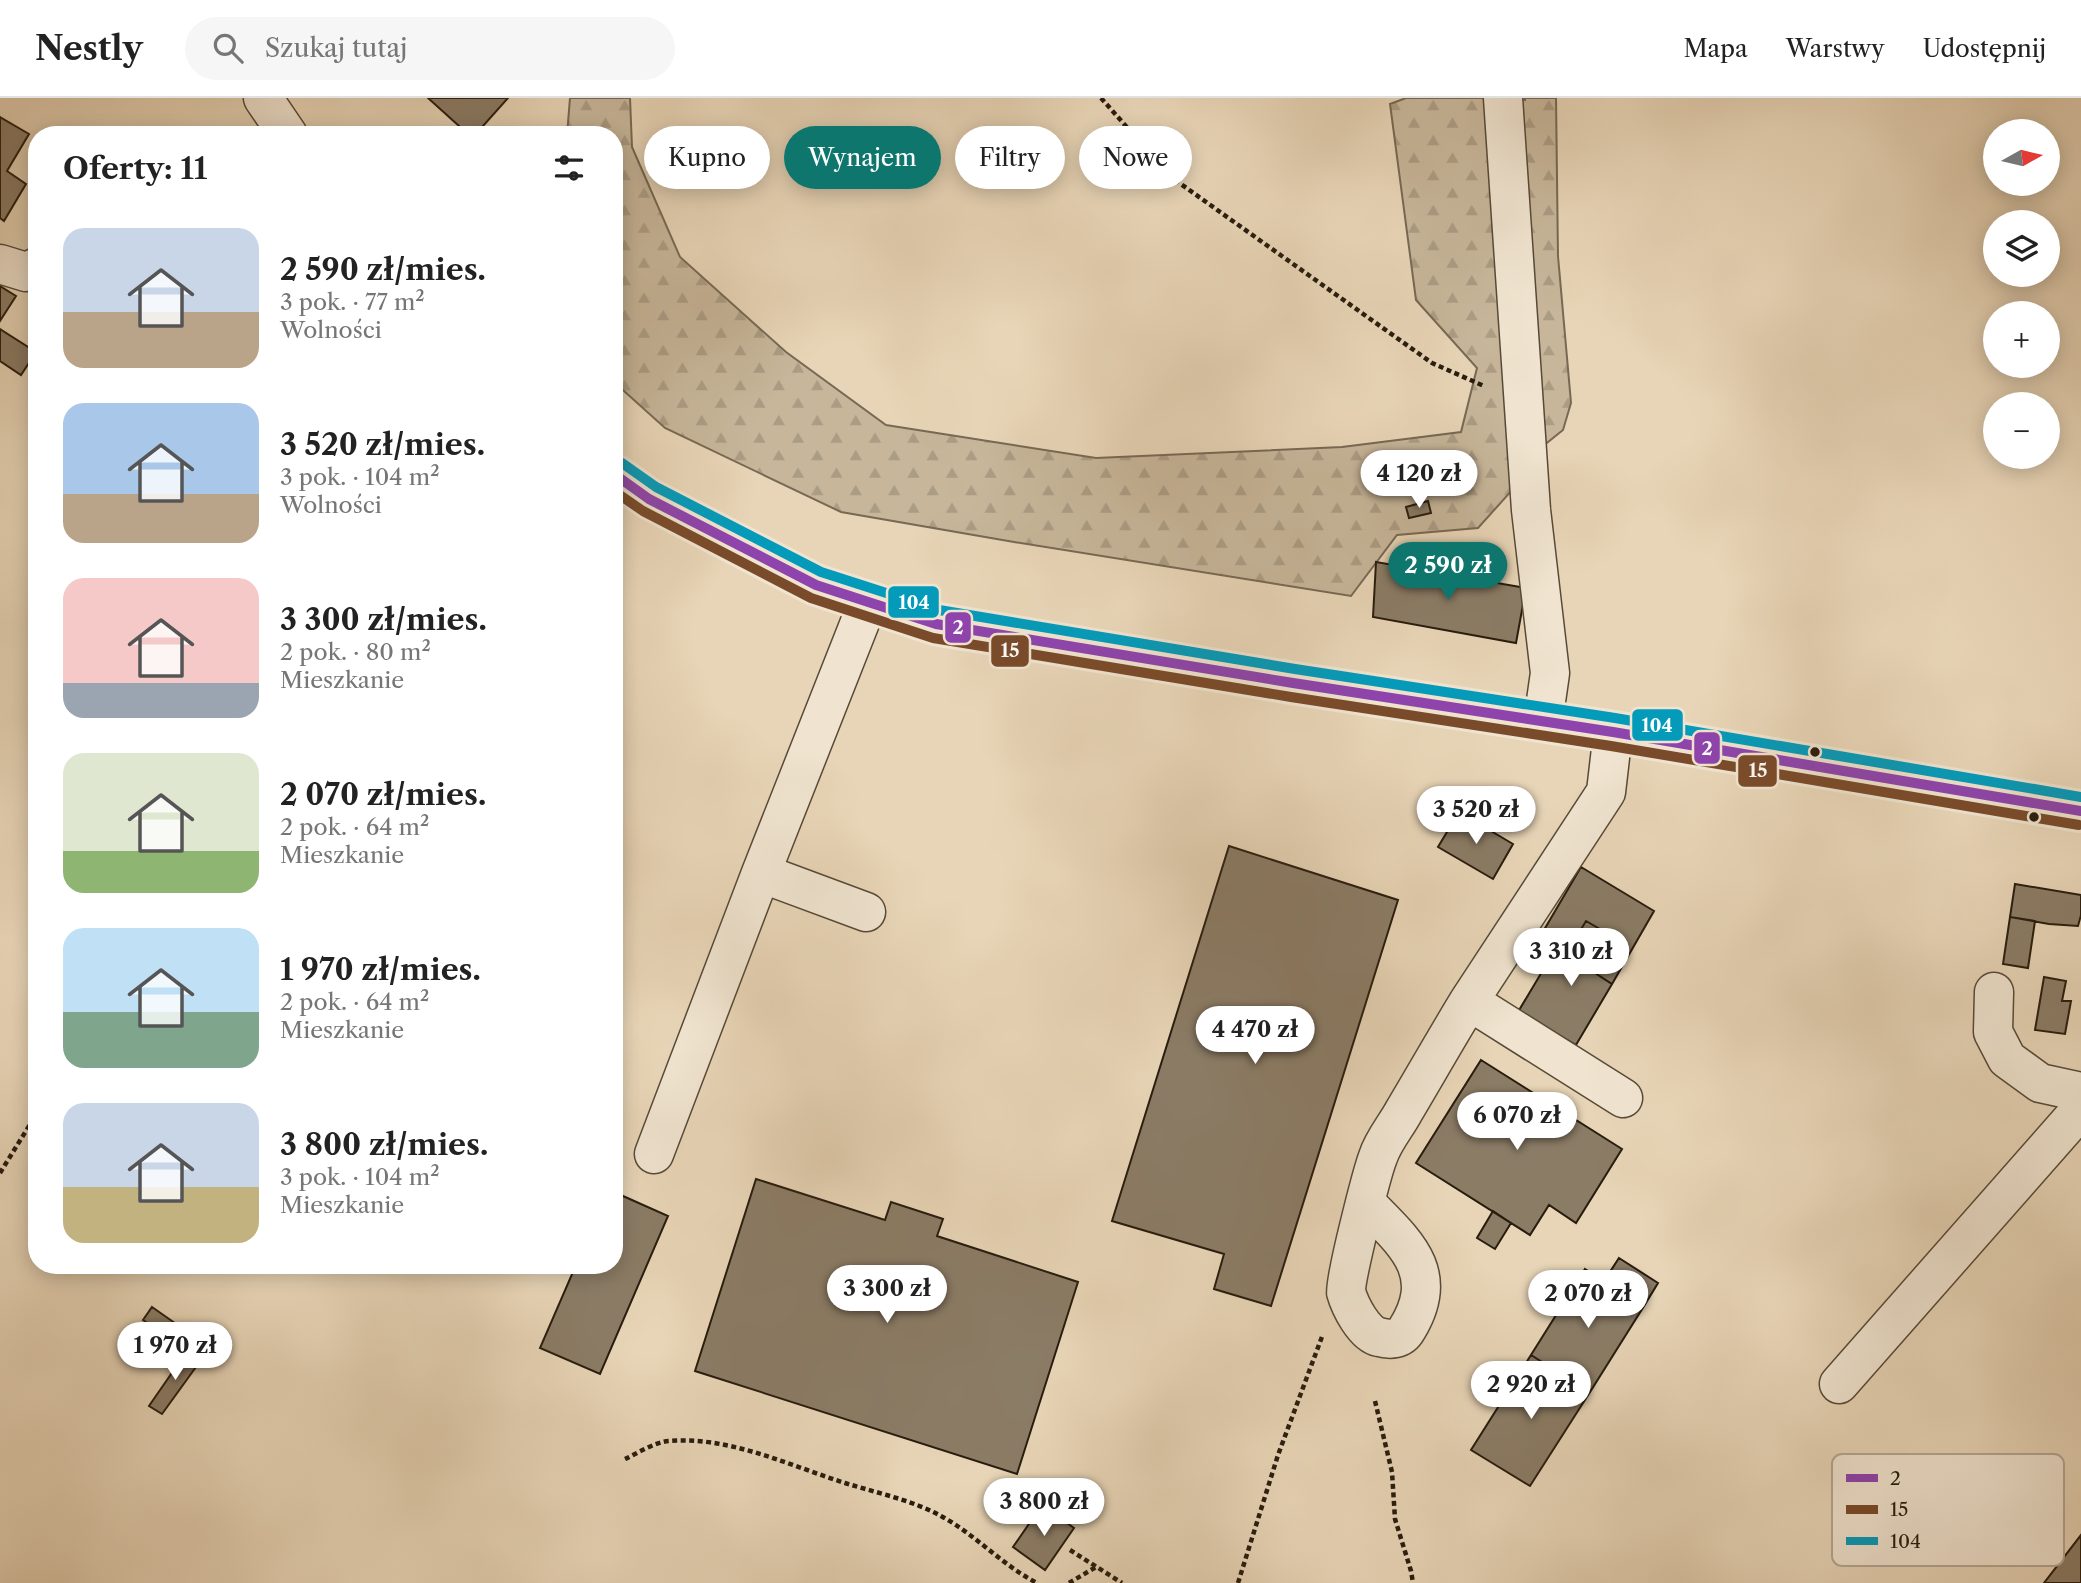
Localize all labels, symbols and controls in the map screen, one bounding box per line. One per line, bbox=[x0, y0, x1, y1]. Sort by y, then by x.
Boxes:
search box bbox=[185, 17, 675, 80]
text: Nestly bbox=[35, 28, 143, 69]
icon: search bbox=[209, 29, 247, 67]
text: Szukaj tutaj bbox=[265, 32, 408, 64]
text: Mapa bbox=[1684, 34, 1748, 63]
text: Warstwy bbox=[1786, 34, 1885, 63]
text: Udostępnij bbox=[1923, 34, 2046, 63]
north arrow bbox=[1983, 119, 2060, 196]
map controls bbox=[1983, 119, 2060, 469]
chip: Kupno bbox=[644, 126, 770, 189]
chip: Wynajem bbox=[784, 126, 941, 189]
chip: Filtry bbox=[955, 126, 1065, 189]
chip: Nowe bbox=[1079, 126, 1192, 189]
icon: filters bbox=[550, 149, 588, 187]
text: Oferty: 11 bbox=[63, 150, 207, 187]
button: layers bbox=[1983, 210, 2060, 287]
text: 2 590 zł/mies. bbox=[280, 251, 486, 288]
icon: home bbox=[119, 256, 203, 340]
text: 3 pok. · 77 m² bbox=[280, 288, 425, 316]
button: + bbox=[1983, 301, 2060, 378]
text: Wolności bbox=[280, 316, 382, 344]
button: − bbox=[1983, 392, 2060, 469]
text: 3 520 zł/mies. bbox=[280, 426, 485, 463]
icon: home bbox=[119, 431, 203, 515]
pin: 4 120 zł bbox=[1347, 450, 1491, 510]
text: 4 120 zł bbox=[1377, 459, 1461, 487]
text: 3 pok. · 104 m² bbox=[280, 463, 440, 491]
text: Wolności bbox=[280, 491, 382, 519]
pin: 2 590 zł bbox=[1376, 542, 1520, 602]
text: 2 590 zł bbox=[1404, 551, 1492, 579]
line badge: 104 bbox=[887, 585, 940, 619]
text: 104 bbox=[898, 591, 930, 614]
text: 3 300 zł/mies. bbox=[280, 601, 487, 638]
icon: home bbox=[119, 606, 203, 690]
line badge: 2 bbox=[944, 611, 972, 644]
text: 2 bbox=[952, 616, 964, 639]
line badge: 15 bbox=[990, 634, 1030, 668]
text: 2 pok. · 80 m² bbox=[280, 638, 431, 666]
text: 15 bbox=[1000, 639, 1020, 662]
text: Mieszkanie bbox=[280, 666, 404, 694]
line badge: 104 bbox=[1631, 708, 1684, 742]
text: 104 bbox=[1641, 714, 1673, 737]
line badge: 2 bbox=[1693, 731, 1721, 765]
text: 2 bbox=[1701, 737, 1713, 760]
unlabelled marker bbox=[1808, 745, 1822, 759]
line badge: 15 bbox=[1737, 754, 1778, 788]
text: 15 bbox=[1748, 759, 1768, 782]
text: 2 070 zł/mies. bbox=[280, 776, 486, 813]
icon: home bbox=[119, 781, 203, 865]
pin: 3 520 zł bbox=[1404, 786, 1548, 846]
text: 3 520 zł bbox=[1433, 795, 1519, 823]
unlabelled marker bbox=[2027, 810, 2041, 824]
text: 2 pok. · 64 m² bbox=[280, 813, 429, 841]
text: Mieszkanie bbox=[280, 841, 404, 869]
pin: 3 310 zł bbox=[1499, 928, 1643, 988]
text: 3 310 zł bbox=[1529, 937, 1613, 965]
text: 1 970 zł/mies. bbox=[280, 951, 481, 988]
icon: home bbox=[119, 956, 203, 1040]
text: 2 pok. · 64 m² bbox=[280, 988, 429, 1016]
pin: 4 470 zł bbox=[1183, 1006, 1327, 1066]
text: 4 470 zł bbox=[1212, 1015, 1298, 1043]
text: Mieszkanie bbox=[280, 1016, 404, 1044]
pin: 6 070 zł bbox=[1445, 1093, 1589, 1152]
text: 6 070 zł bbox=[1473, 1101, 1561, 1129]
text: 3 800 zł/mies. bbox=[280, 1126, 488, 1163]
icon: home bbox=[119, 1131, 203, 1215]
text: 3 pok. · 104 m² bbox=[280, 1163, 440, 1191]
text: Mieszkanie bbox=[280, 1191, 404, 1219]
pin: 3 300 zł bbox=[815, 1266, 959, 1325]
pin: 2 070 zł bbox=[1516, 1270, 1660, 1330]
text: 3 300 zł bbox=[843, 1274, 931, 1302]
text: 2 070 zł bbox=[1544, 1279, 1632, 1307]
pin: 1 970 zł bbox=[103, 1322, 247, 1382]
text: 1 970 zł bbox=[133, 1331, 217, 1359]
pin: 2 920 zł bbox=[1459, 1362, 1603, 1421]
text: 2 920 zł bbox=[1487, 1370, 1575, 1398]
legend bbox=[1832, 1454, 2064, 1566]
text: 2 bbox=[1890, 1467, 1901, 1490]
pin: 3 800 zł bbox=[972, 1478, 1116, 1538]
text: 3 800 zł bbox=[999, 1487, 1089, 1515]
text: 15 bbox=[1890, 1498, 1908, 1521]
text: 104 bbox=[1890, 1530, 1921, 1553]

